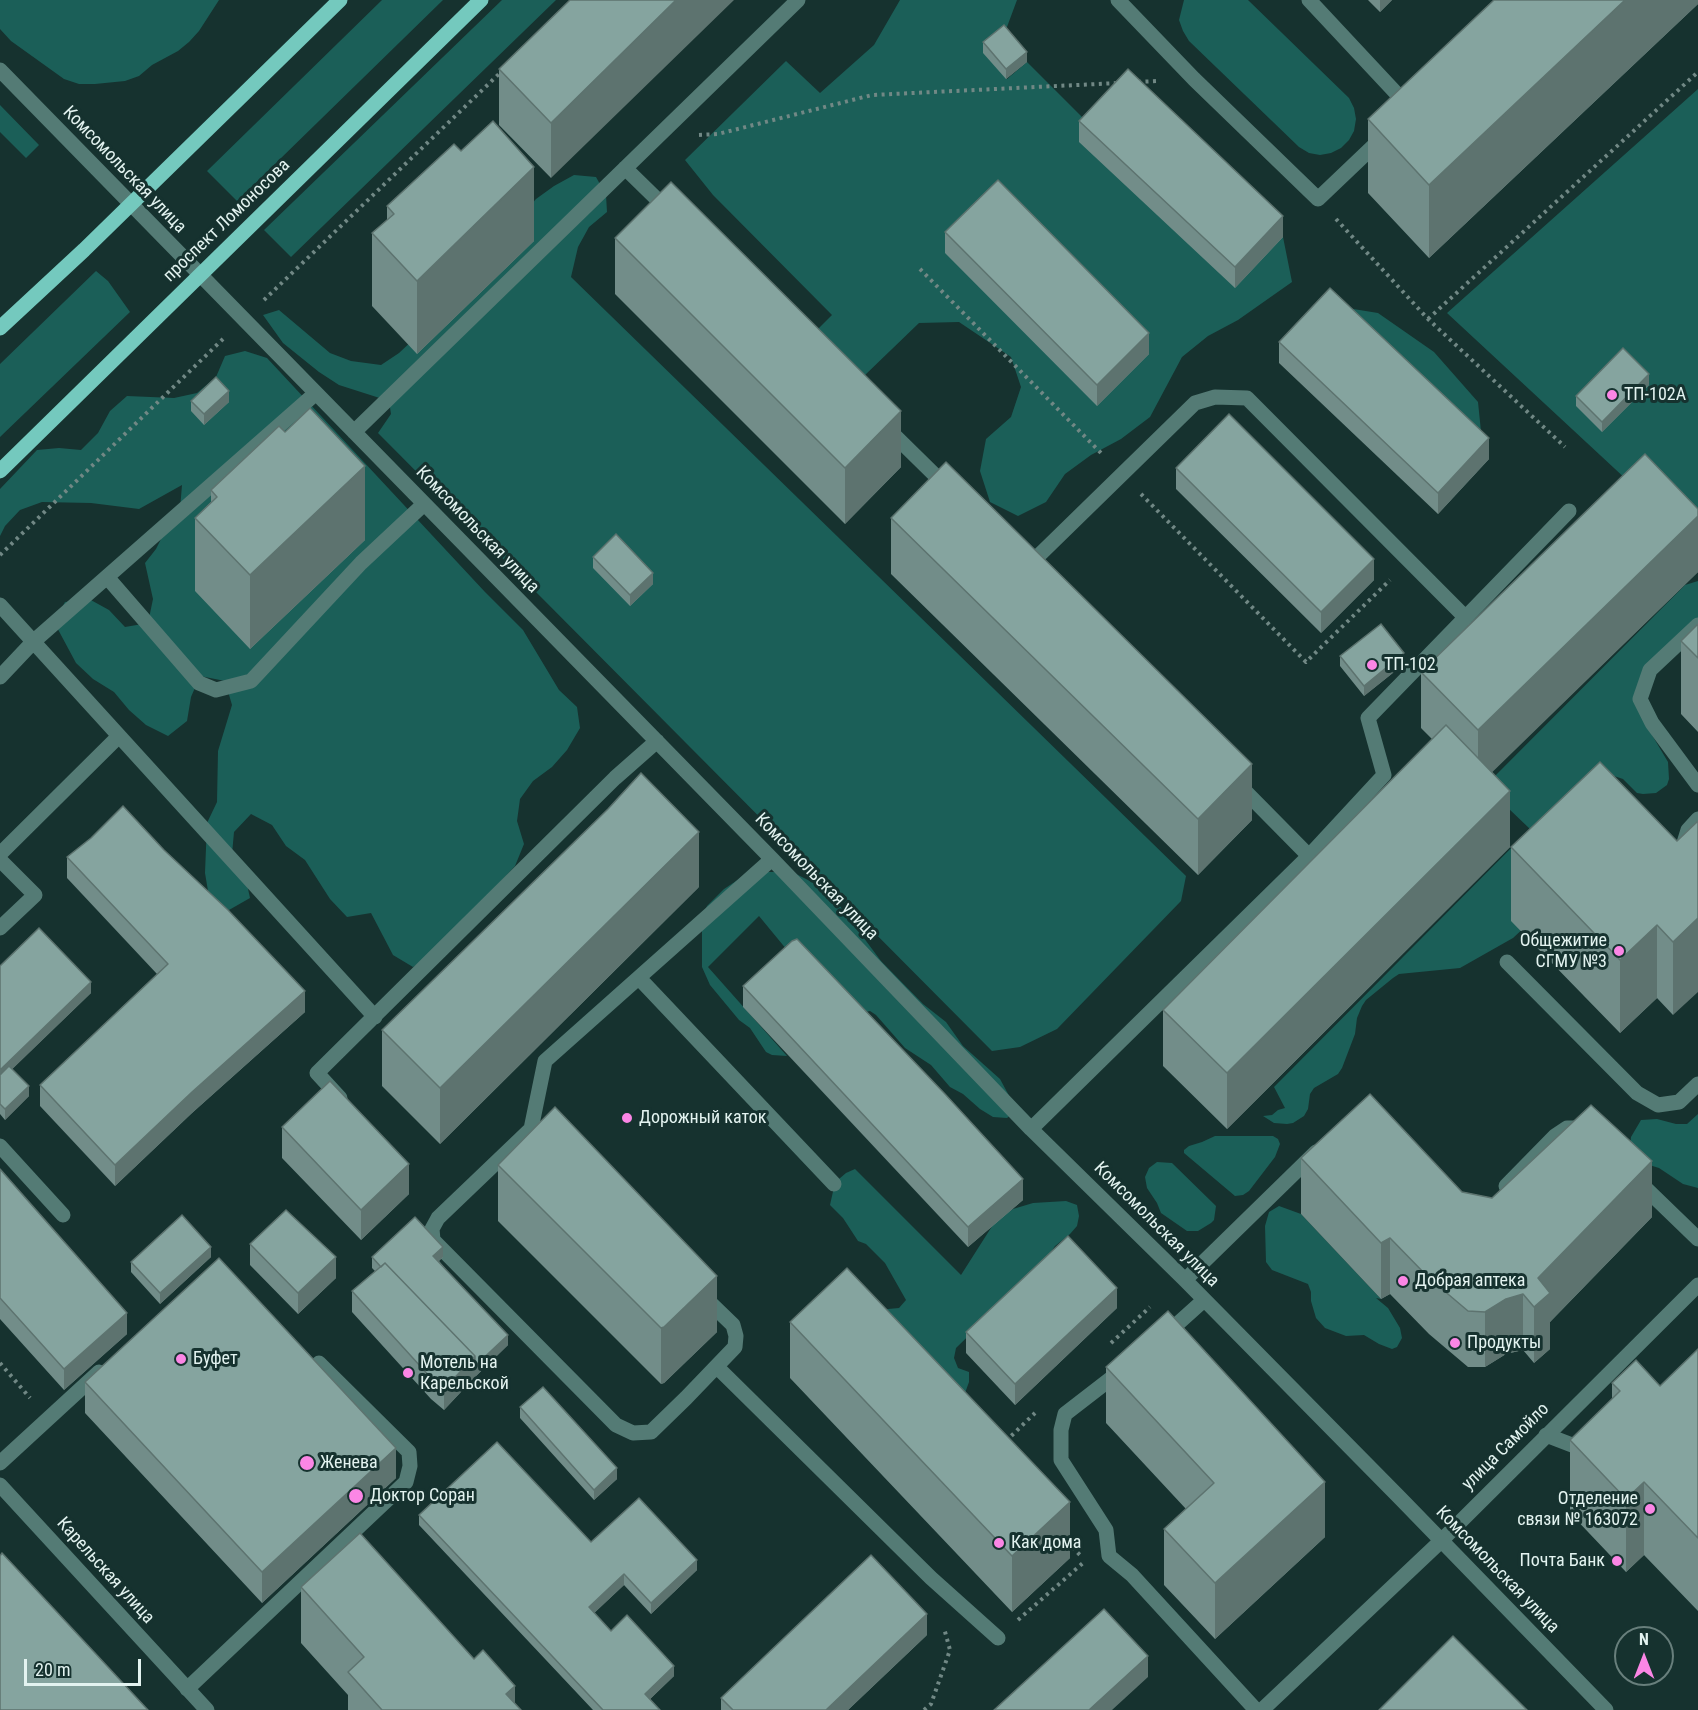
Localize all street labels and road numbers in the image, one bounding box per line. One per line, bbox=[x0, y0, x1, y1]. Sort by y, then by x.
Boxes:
street label: Комсомольская улица bbox=[58, 102, 190, 238]
street label: проспект Ломоносова bbox=[159, 155, 295, 287]
street label: Комсомольская улица bbox=[411, 462, 543, 598]
street label: Комсомольская улица bbox=[750, 809, 882, 945]
street label: Комсомольская улица bbox=[1089, 1158, 1223, 1292]
street label: улица Самойло bbox=[1458, 1399, 1554, 1495]
street label: Комсомольская улица bbox=[1431, 1502, 1563, 1638]
street label: Карельская улица bbox=[52, 1513, 158, 1629]

